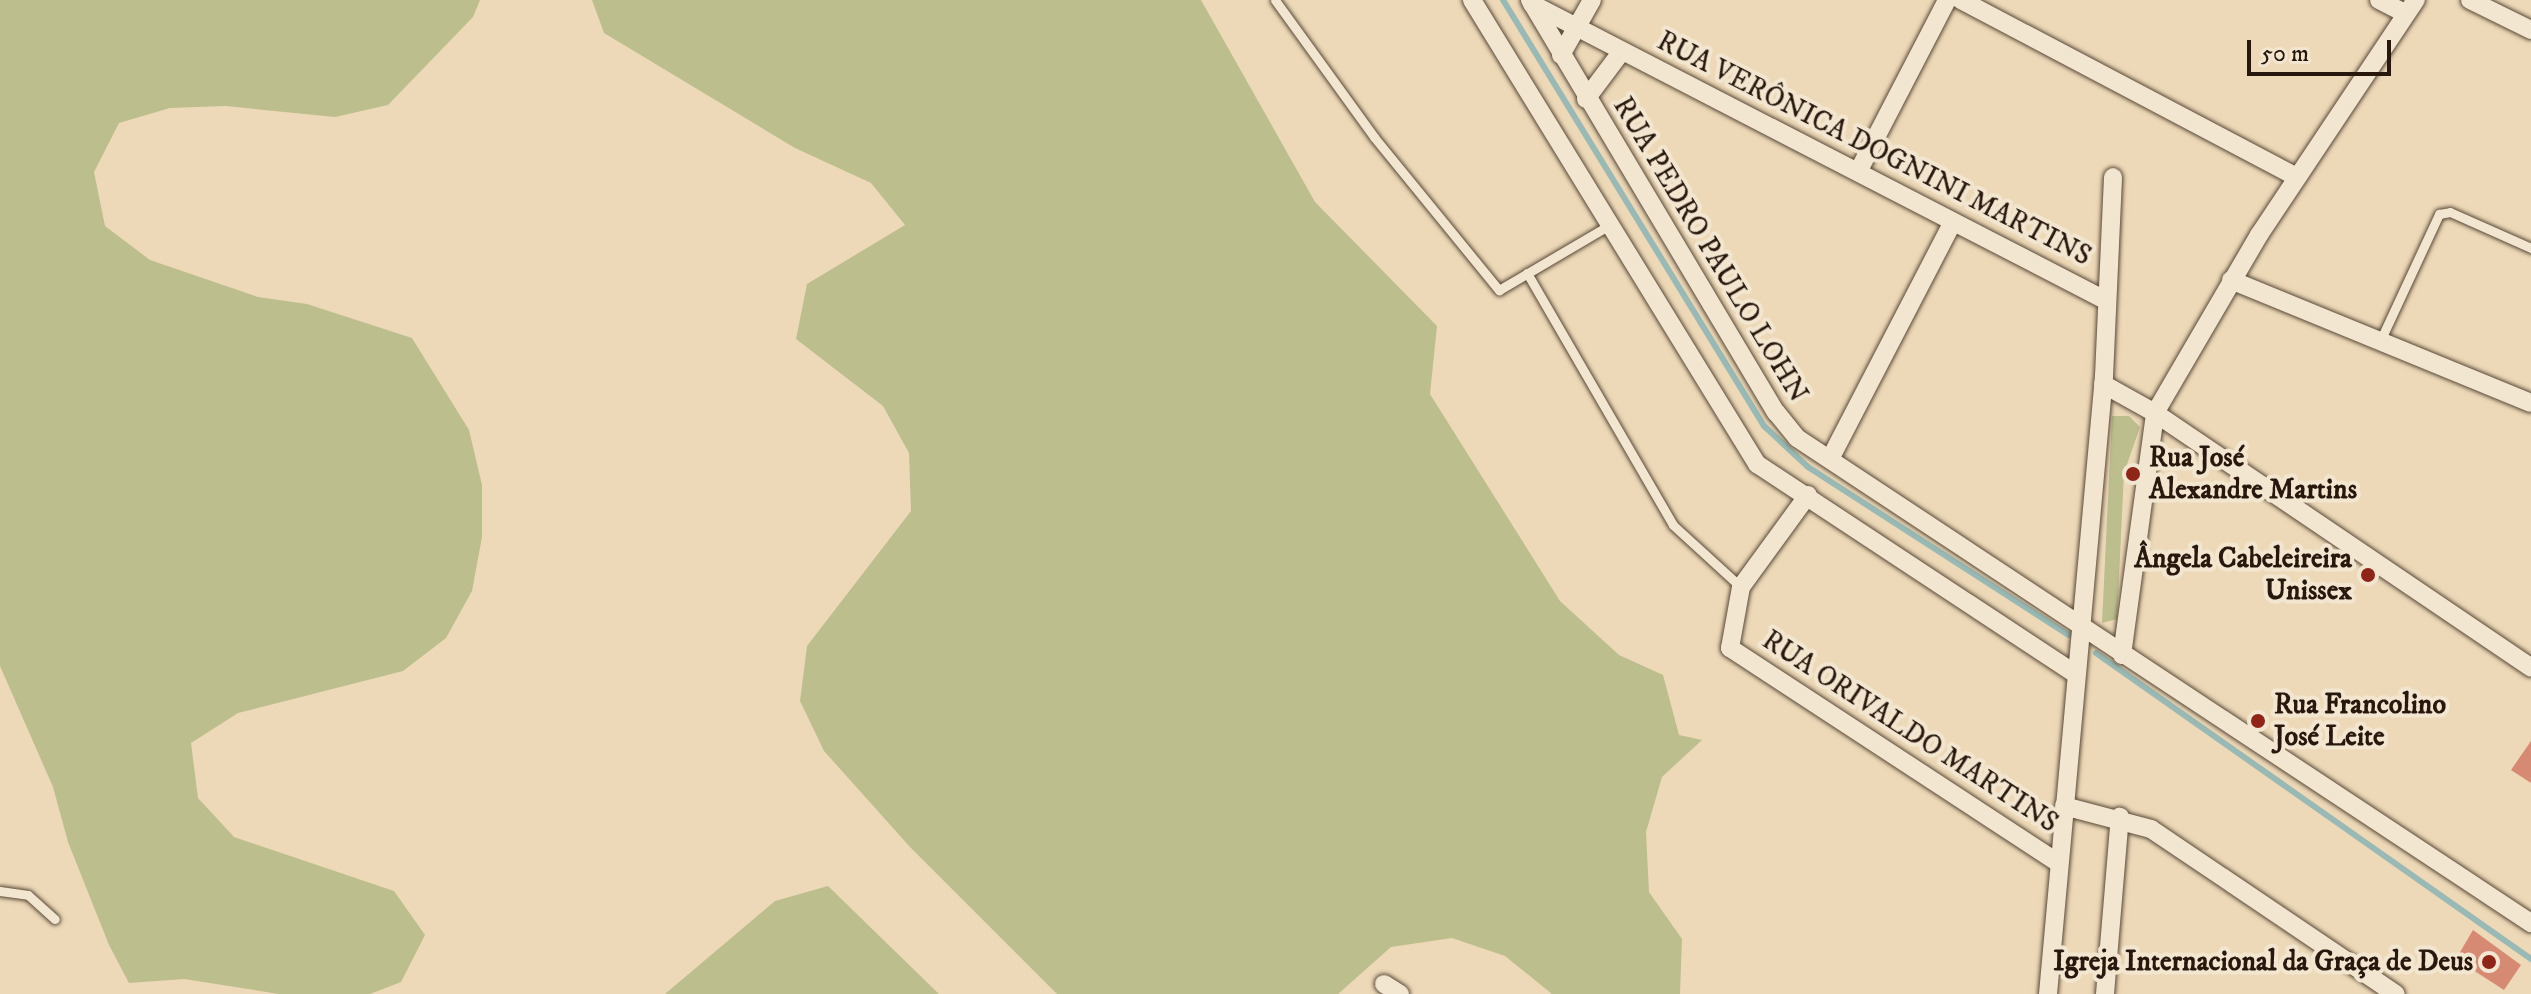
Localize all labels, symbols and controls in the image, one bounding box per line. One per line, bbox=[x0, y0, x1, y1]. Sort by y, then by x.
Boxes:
street label: RUA VERÔNICA DOGNINI MARTINS bbox=[1651, 24, 2097, 274]
scale bar bbox=[2251, 24, 2395, 74]
text: 50 m bbox=[2261, 39, 2309, 69]
street label: RUA PEDRO PAULO LOHN bbox=[1605, 91, 1815, 409]
place label: Rua José Alexandre Martins bbox=[2149, 441, 2357, 507]
marker: Rua José Alexandre Martins bbox=[2124, 465, 2142, 483]
place label: Ângela Cabeleireira Unissex bbox=[2134, 542, 2352, 608]
marker: Ângela Cabeleireira Unissex bbox=[2359, 566, 2377, 584]
street label: RUA ORIVALDO MARTINS bbox=[1756, 624, 2064, 840]
place label: Rua Francolino José Leite bbox=[2274, 688, 2446, 754]
marker: Rua Francolino José Leite bbox=[2249, 712, 2267, 730]
place label: Igreja Internacional da Graça de Deus bbox=[2053, 945, 2473, 979]
marker: Igreja Internacional da Graça de Deus bbox=[2480, 953, 2498, 971]

